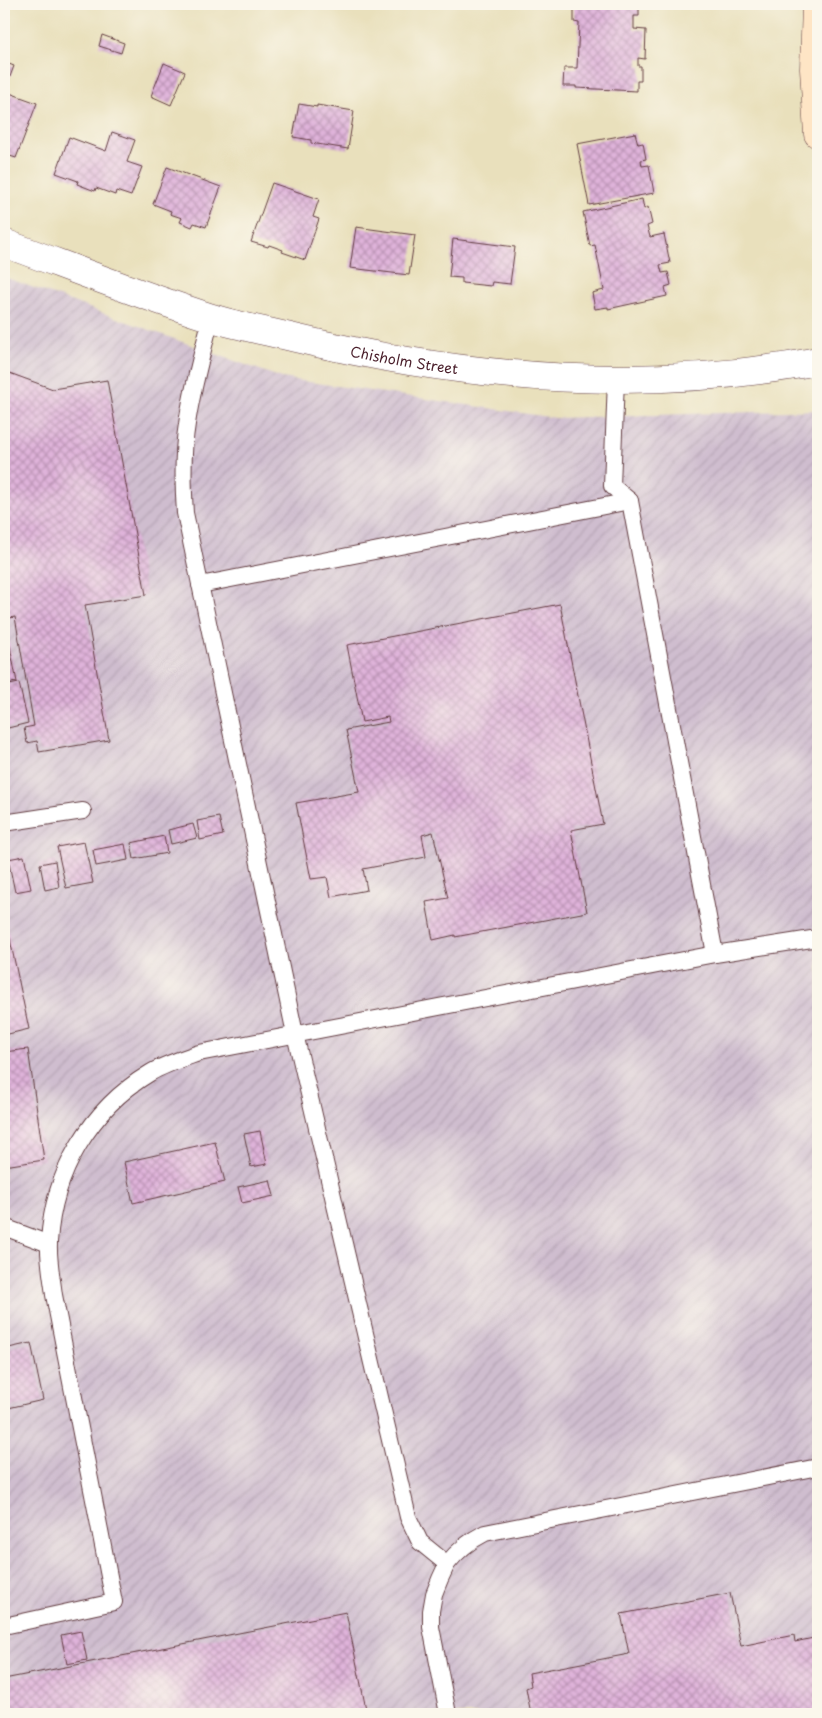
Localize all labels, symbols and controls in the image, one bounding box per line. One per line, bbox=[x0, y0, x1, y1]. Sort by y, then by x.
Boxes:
street label: Chisholm Street bbox=[349, 340, 460, 379]

